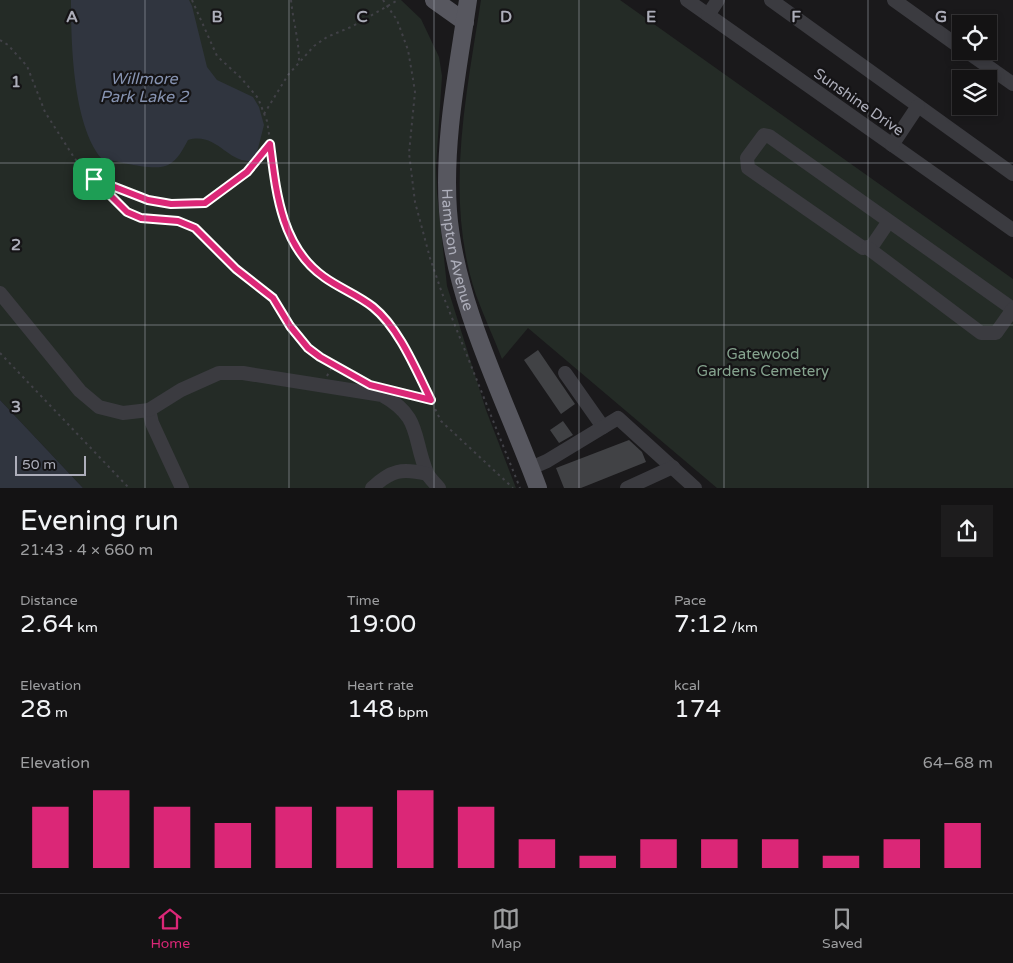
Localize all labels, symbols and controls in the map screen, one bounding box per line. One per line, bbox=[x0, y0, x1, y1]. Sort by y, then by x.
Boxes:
text: A bbox=[66, 7, 78, 27]
text: B bbox=[211, 7, 223, 27]
text: C bbox=[356, 7, 368, 27]
text: D bbox=[500, 7, 512, 27]
text: E bbox=[646, 7, 656, 27]
text: F bbox=[791, 7, 801, 27]
text: G bbox=[935, 7, 947, 27]
map controls bbox=[952, 15, 997, 115]
button: locate bbox=[952, 15, 997, 60]
street label: Sunshine Drive bbox=[810, 64, 908, 140]
water label: Willmore Park Lake 2 bbox=[100, 69, 190, 107]
button: layers bbox=[952, 70, 997, 115]
text: 1 bbox=[11, 72, 21, 92]
pin bbox=[73, 158, 115, 200]
icon: arrive bbox=[80, 165, 108, 193]
street label: Hampton Avenue bbox=[438, 188, 478, 313]
text: 2 bbox=[11, 235, 21, 255]
park label: Gatewood Gardens Cemetery bbox=[697, 345, 829, 380]
text: 3 bbox=[11, 397, 21, 417]
scale bar bbox=[15, 453, 86, 476]
text: 50 m bbox=[22, 456, 56, 473]
text: Evening run bbox=[20, 504, 179, 538]
button: share bbox=[941, 505, 993, 557]
text: 21:43 · 4 × 660 m bbox=[20, 540, 153, 560]
text: Distance bbox=[20, 592, 78, 609]
text: Time bbox=[347, 592, 380, 609]
text: Pace bbox=[674, 592, 706, 609]
text: 2.64 bbox=[20, 609, 74, 639]
text: 19:00 bbox=[347, 609, 416, 639]
text: 7:12 bbox=[674, 609, 728, 639]
text: km bbox=[74, 619, 98, 636]
text: /km bbox=[728, 619, 758, 636]
text: Elevation bbox=[20, 677, 81, 694]
text: Heart rate bbox=[347, 677, 414, 694]
text: kcal bbox=[674, 677, 700, 694]
text: 28 bbox=[20, 694, 51, 724]
text: 148 bbox=[347, 694, 394, 724]
text: 174 bbox=[674, 694, 721, 724]
text: m bbox=[51, 704, 68, 721]
text: bpm bbox=[394, 704, 428, 721]
text: Elevation bbox=[20, 753, 90, 773]
text: 64–68 m bbox=[923, 753, 993, 773]
tab: Home bbox=[150, 905, 190, 952]
tab: Map bbox=[491, 905, 521, 952]
tab: Saved bbox=[822, 905, 863, 952]

